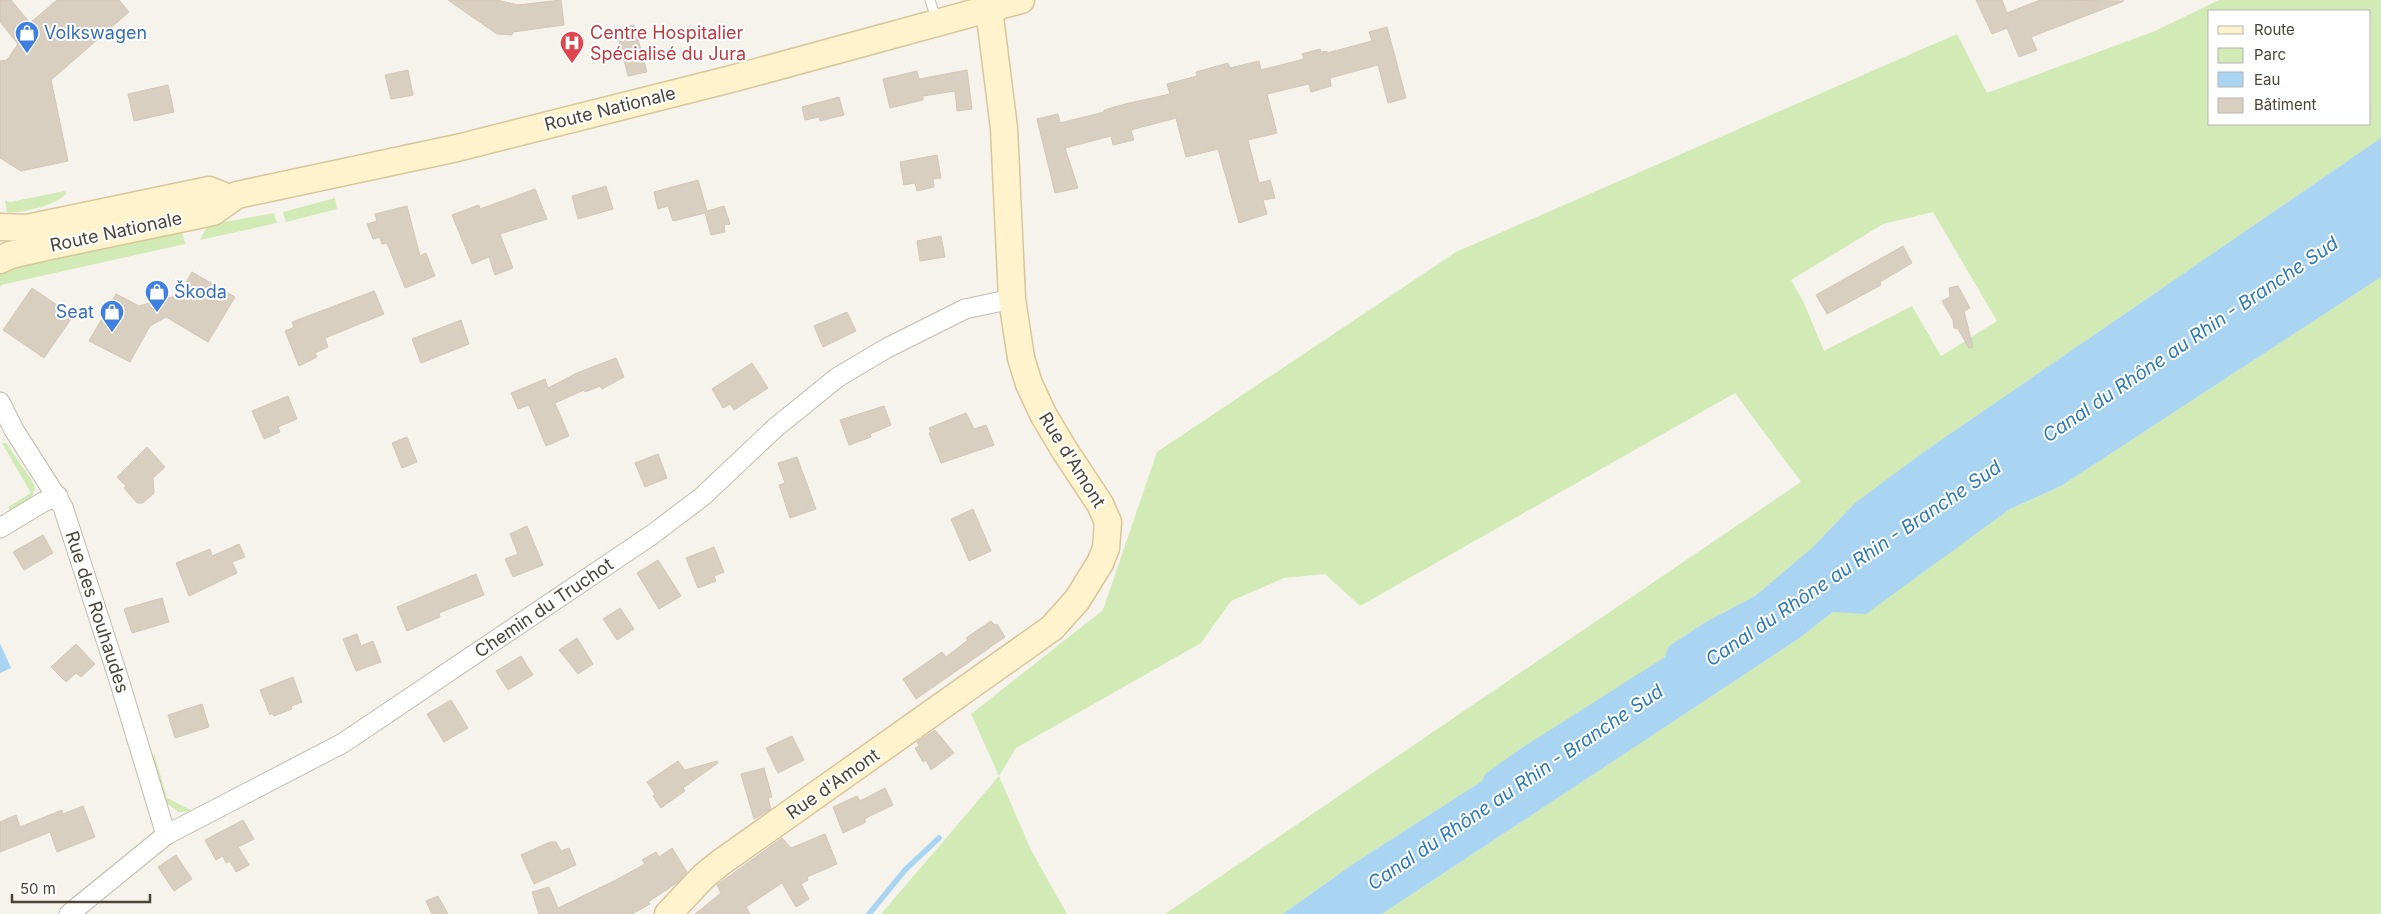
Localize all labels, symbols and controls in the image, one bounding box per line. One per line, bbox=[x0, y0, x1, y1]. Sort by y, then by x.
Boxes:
legend bbox=[2208, 10, 2371, 125]
shop icon: Volkswagen bbox=[14, 20, 40, 54]
text: Route bbox=[2254, 20, 2295, 39]
place label: Volkswagen bbox=[44, 22, 147, 43]
place label: Centre Hospitalier Spécialisé du Jura bbox=[590, 22, 746, 64]
hospital icon: Centre Hospitalier Spécialisé du Jura bbox=[559, 30, 585, 64]
text: Parc bbox=[2254, 45, 2286, 64]
text: Eau bbox=[2254, 70, 2280, 89]
street label: Route Nationale bbox=[542, 82, 678, 135]
text: Bâtiment bbox=[2254, 95, 2317, 114]
street label: Route Nationale bbox=[48, 207, 184, 256]
water label: Canal du Rhône au Rhin - Branche Sud bbox=[2038, 231, 2343, 447]
shop icon: Škoda bbox=[144, 279, 170, 313]
place label: Škoda bbox=[174, 280, 227, 302]
shop icon: Seat bbox=[99, 299, 125, 333]
place label: Seat bbox=[56, 301, 94, 322]
street label: Rue d'Amont bbox=[1035, 408, 1110, 511]
water label: Canal du Rhône au Rhin - Branche Sud bbox=[1701, 455, 2006, 671]
street label: Rue des Rouhaudes bbox=[61, 528, 134, 695]
street label: Chemin du Truchot bbox=[471, 553, 617, 662]
water label: Canal du Rhône au Rhin - Branche Sud bbox=[1363, 679, 1668, 895]
street label: Rue d'Amont bbox=[782, 744, 883, 823]
scale bar bbox=[12, 872, 150, 904]
text: 50 m bbox=[20, 879, 56, 898]

